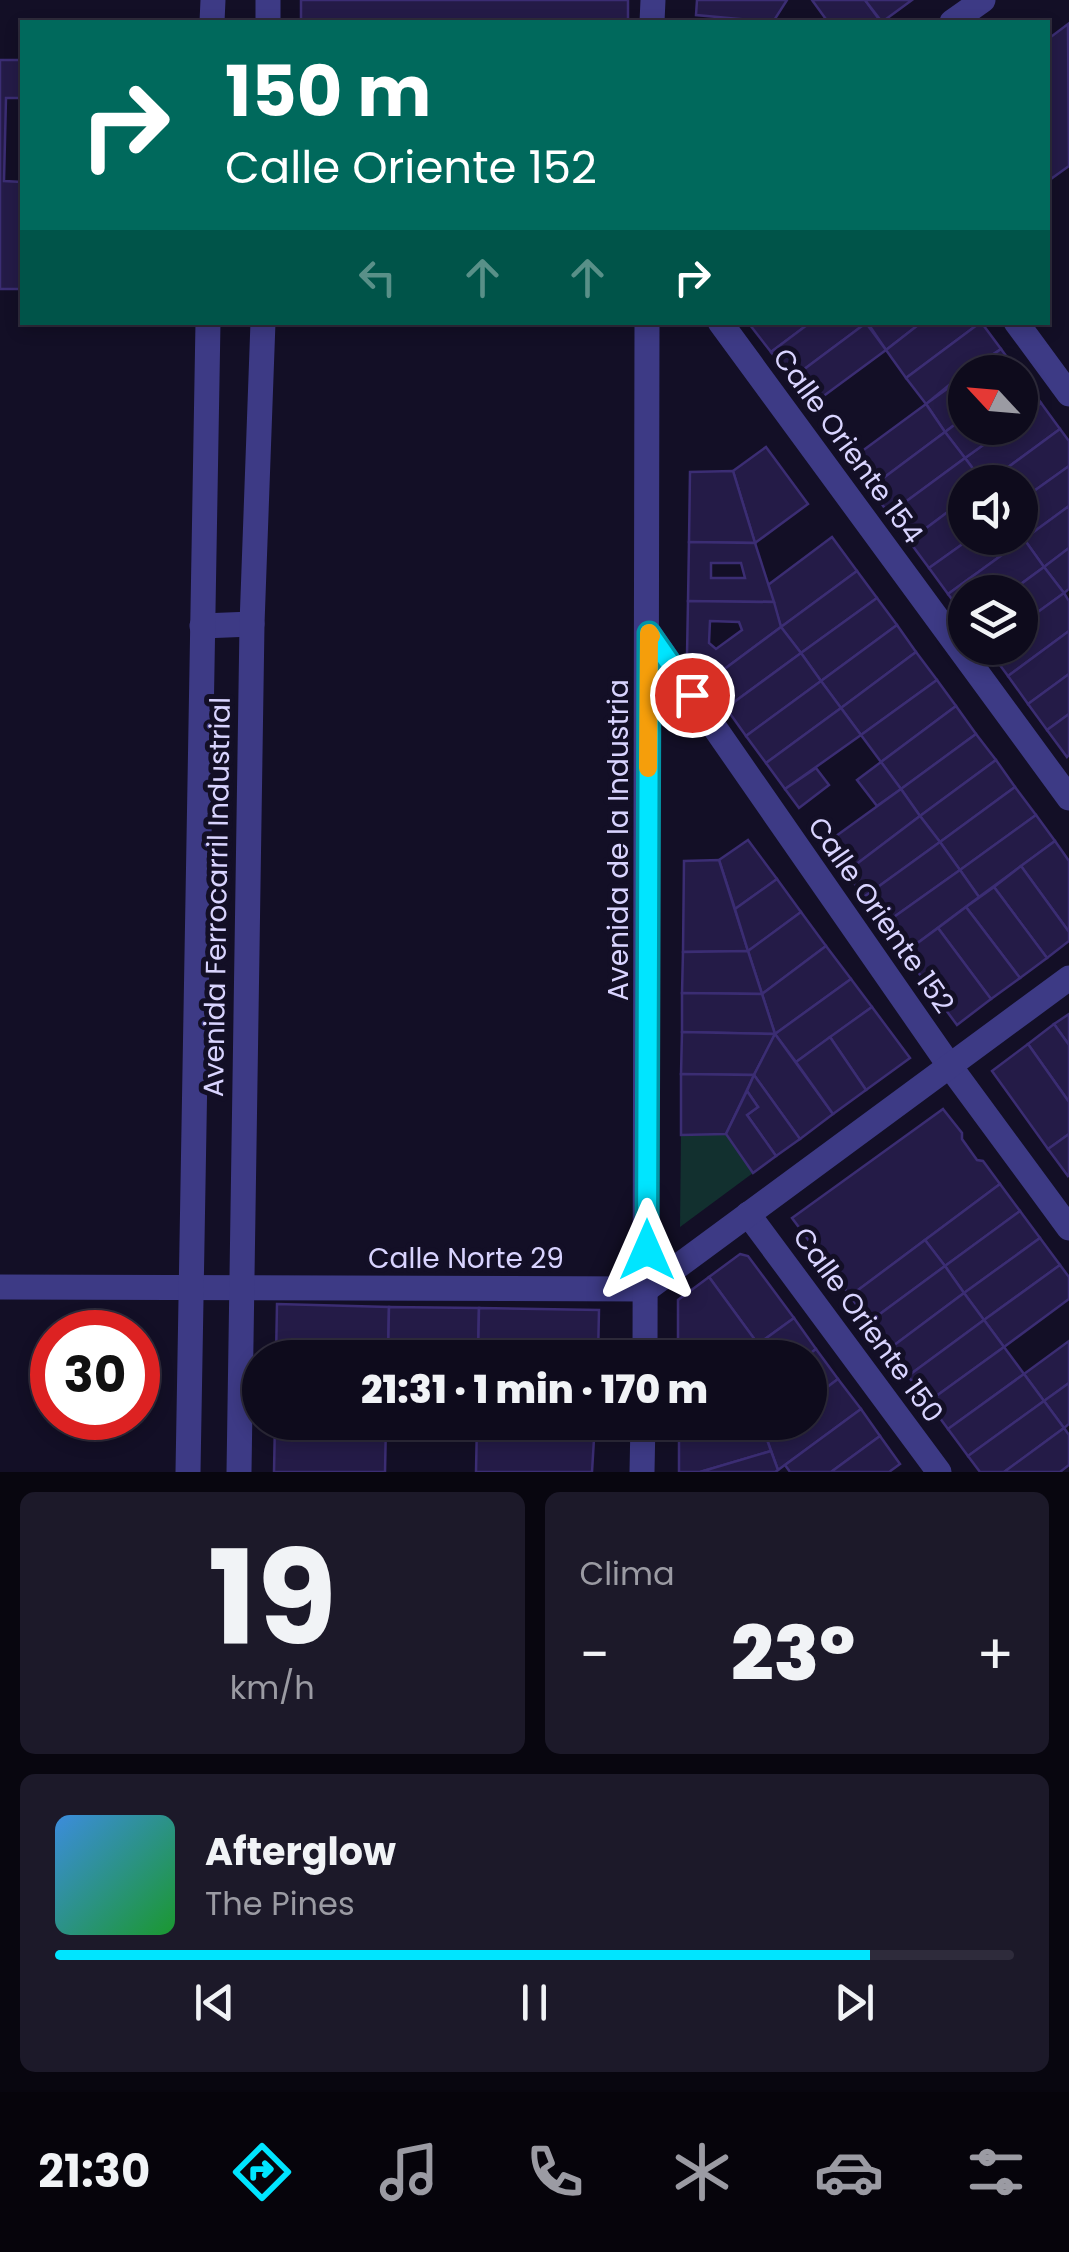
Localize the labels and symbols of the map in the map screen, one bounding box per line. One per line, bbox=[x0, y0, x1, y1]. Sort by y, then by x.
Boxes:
street label: Calle Oriente 154 bbox=[764, 340, 932, 552]
north arrow bbox=[948, 355, 1038, 445]
pin bbox=[650, 653, 735, 738]
street label: Avenida de la Industria bbox=[599, 679, 638, 1001]
street label: Avenida Ferrocarril Industrial bbox=[194, 697, 240, 1097]
street label: Calle Oriente 152 bbox=[799, 809, 963, 1021]
position arrow bbox=[595, 1198, 699, 1302]
street label: Calle Oriente 150 bbox=[784, 1219, 952, 1431]
street label: Calle Norte 29 bbox=[368, 1239, 564, 1278]
speed limit sign: 30 bbox=[30, 1310, 160, 1440]

